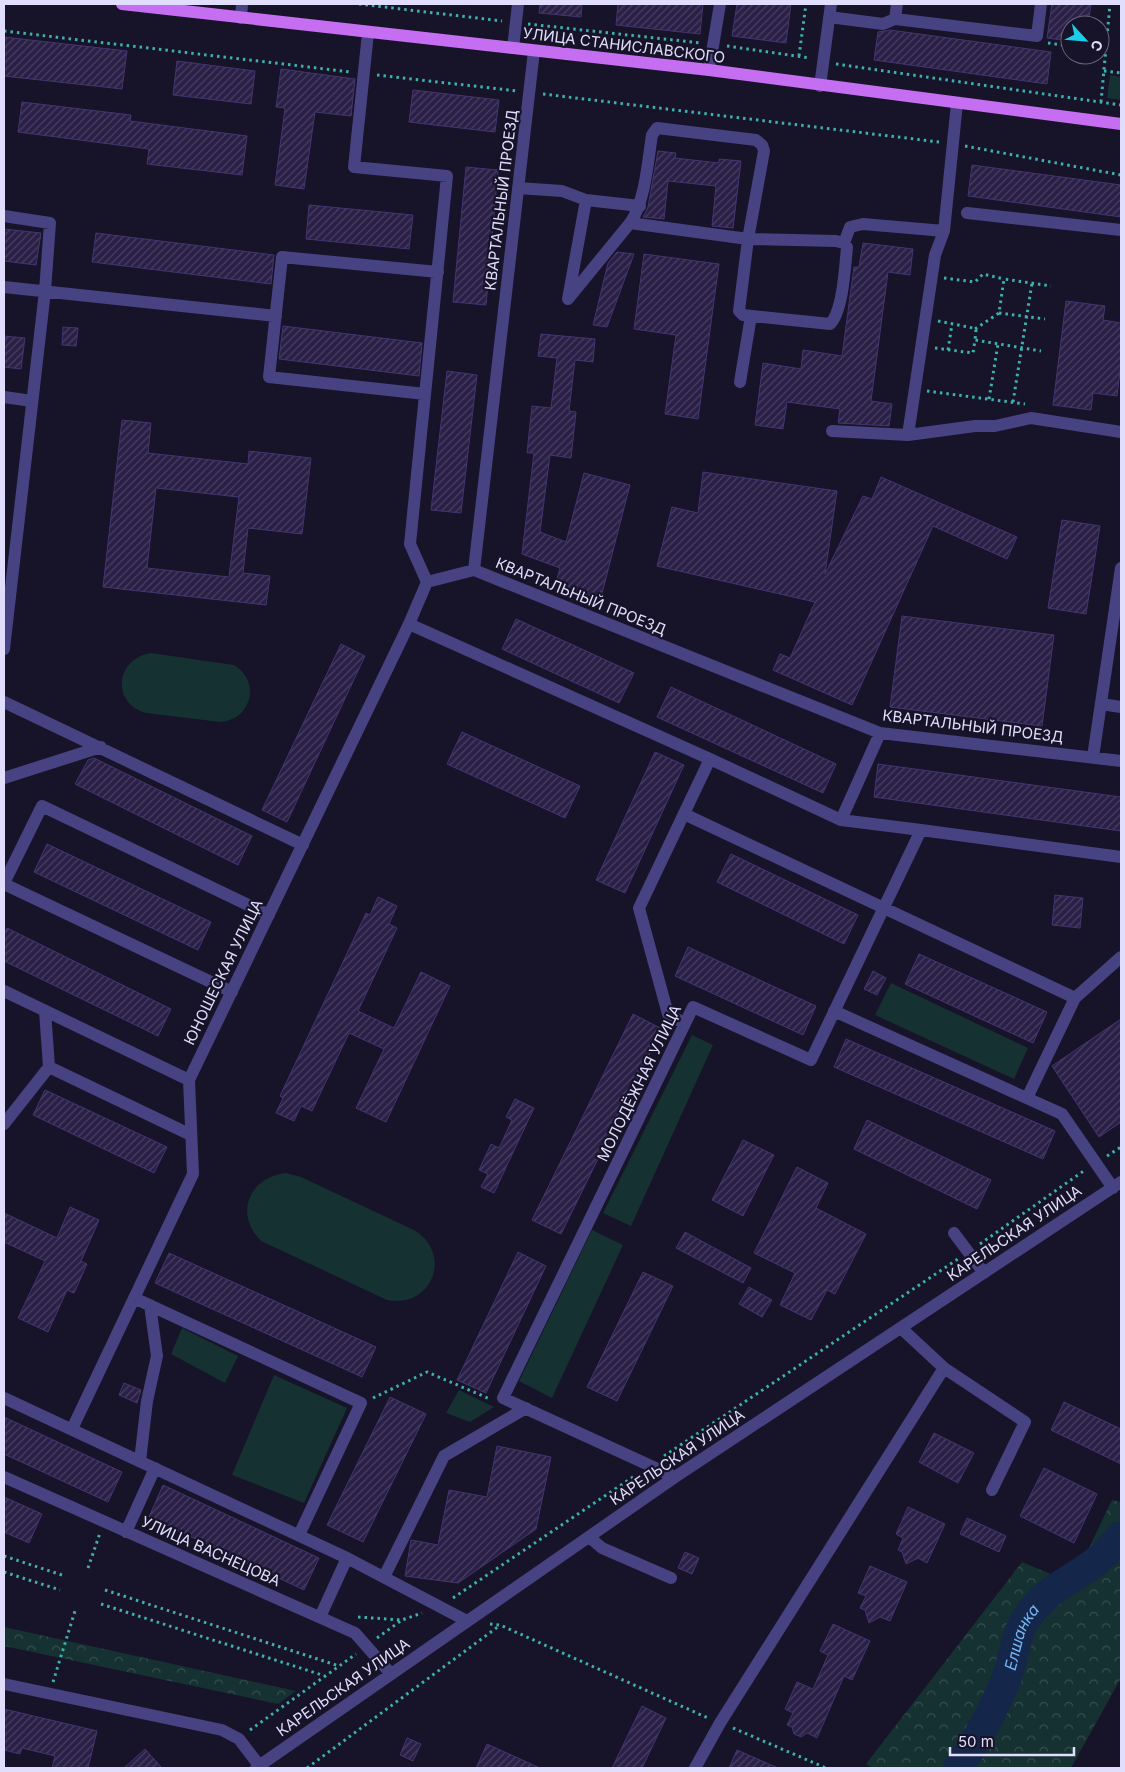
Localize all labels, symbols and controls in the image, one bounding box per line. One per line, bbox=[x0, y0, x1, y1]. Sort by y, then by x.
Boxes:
north arrow bbox=[1060, 15, 1110, 65]
street label: УЛИЦА СТАНИСЛАВСКОГО bbox=[522, 23, 726, 67]
text: С bbox=[1087, 38, 1107, 54]
street label: КВАРТАЛЬНЫЙ ПРОЕЗД bbox=[480, 108, 522, 292]
street label: КВАРТАЛЬНЫЙ ПРОЕЗД bbox=[493, 553, 669, 639]
street label: КВАРТАЛЬНЫЙ ПРОЕЗД bbox=[881, 705, 1065, 747]
street label: ЮНОШЕСКАЯ УЛИЦА bbox=[179, 896, 267, 1048]
street label: МОЛОДЁЖНАЯ УЛИЦА bbox=[593, 1002, 685, 1164]
street label: КАРЕЛЬСКАЯ УЛИЦА bbox=[943, 1181, 1085, 1285]
street label: КАРЕЛЬСКАЯ УЛИЦА bbox=[606, 1405, 748, 1509]
street label: УЛИЦА ВАСНЕЦОВА bbox=[138, 1512, 284, 1590]
water label: Елшанка bbox=[1000, 1600, 1044, 1672]
street label: КАРЕЛЬСКАЯ УЛИЦА bbox=[273, 1634, 413, 1740]
scale bar bbox=[950, 1724, 1074, 1756]
text: 50 m bbox=[958, 1732, 994, 1751]

